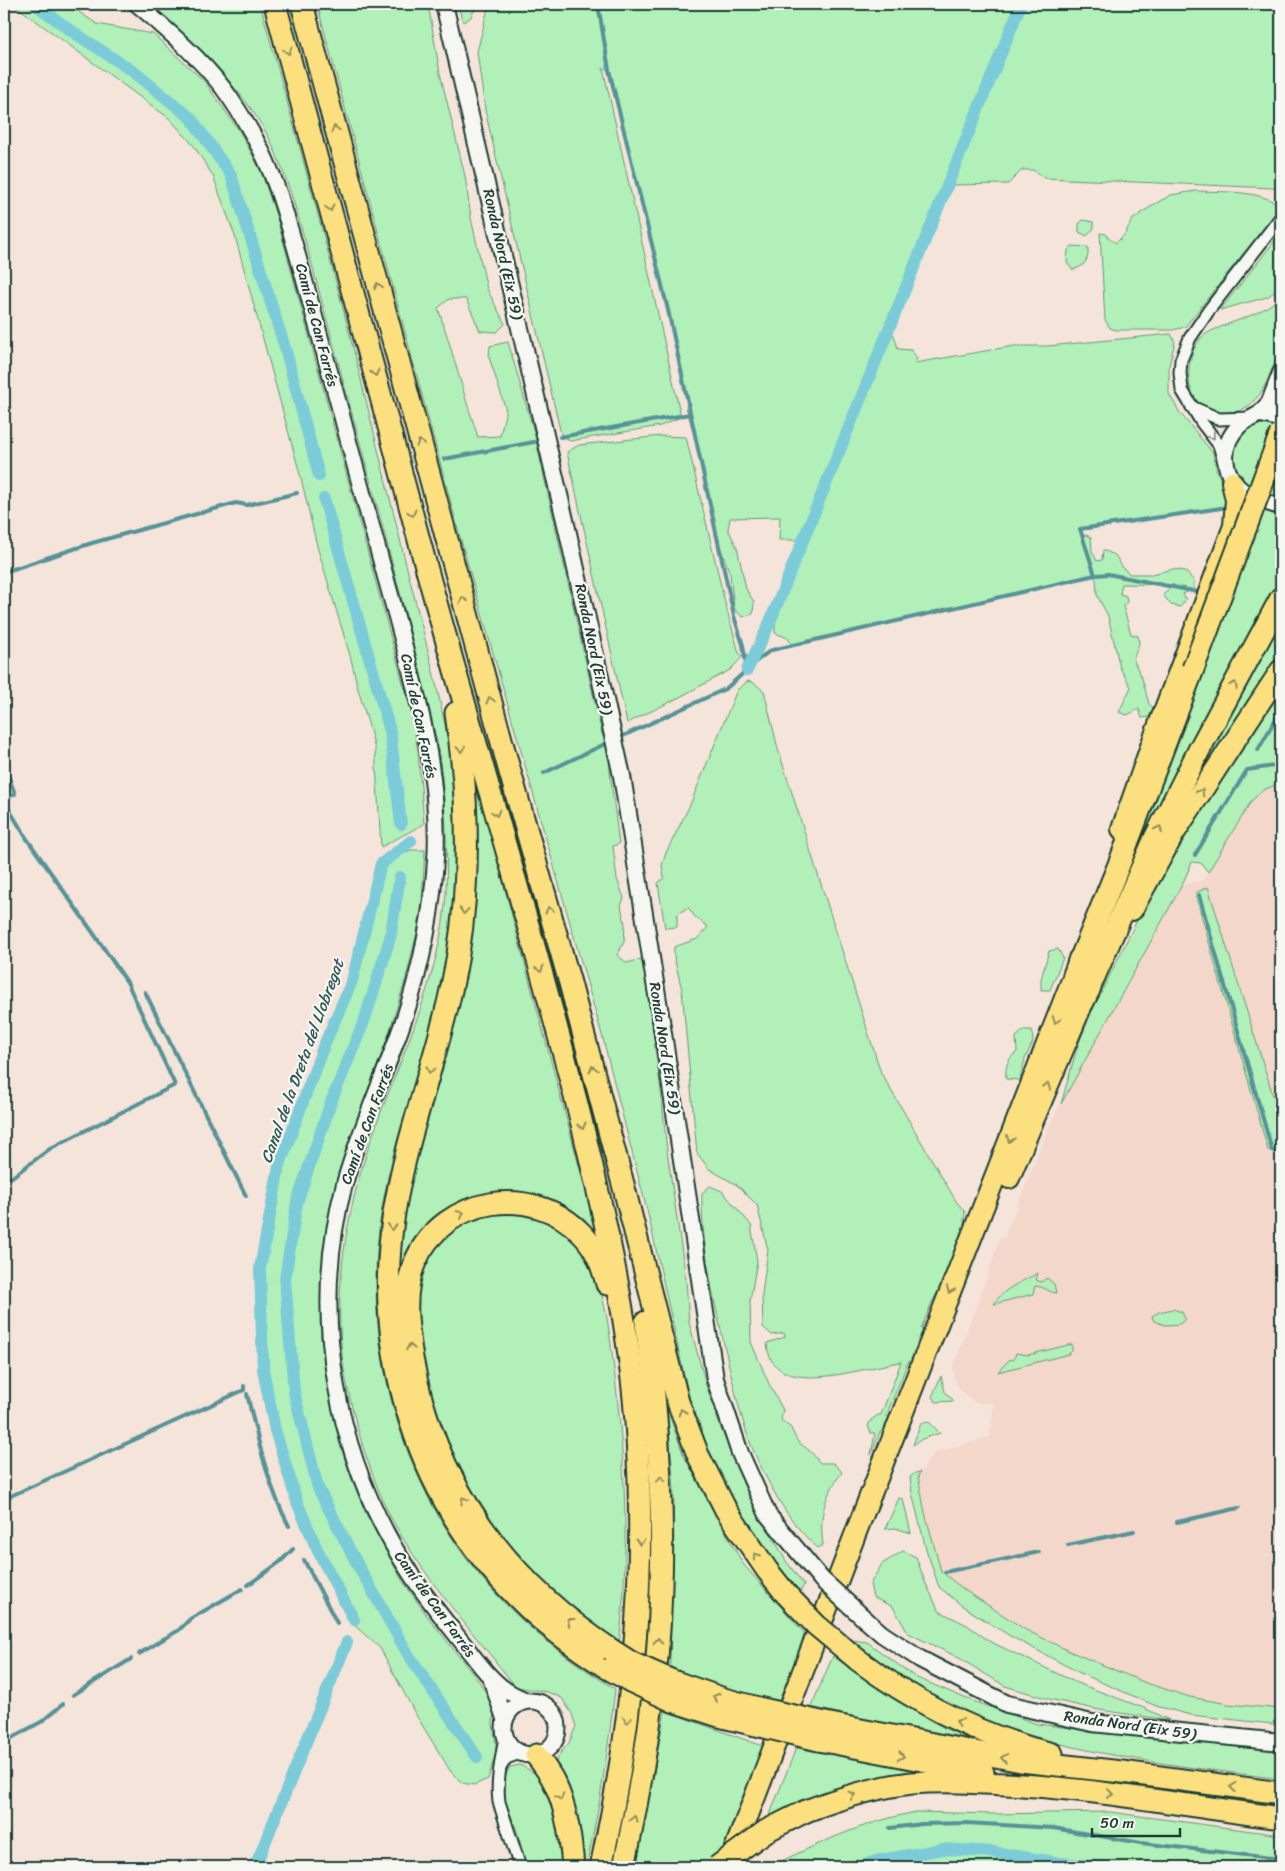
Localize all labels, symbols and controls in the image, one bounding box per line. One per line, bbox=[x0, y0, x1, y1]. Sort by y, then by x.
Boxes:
one-way arrow bbox=[282, 46, 293, 55]
one-way arrow bbox=[331, 125, 341, 134]
street label: Ronda Nord (Eix 59) bbox=[475, 186, 531, 322]
one-way arrow bbox=[325, 203, 335, 211]
street label: Camí de Can Farrés bbox=[288, 260, 346, 390]
one-way arrow bbox=[373, 282, 383, 290]
one-way arrow bbox=[369, 369, 380, 377]
one-way arrow bbox=[1206, 430, 1214, 439]
one-way arrow bbox=[416, 439, 426, 447]
one-way arrow bbox=[406, 509, 417, 517]
street label: Ronda Nord (Eix 59) bbox=[567, 581, 621, 717]
one-way arrow bbox=[458, 595, 469, 604]
street label: Camí de Can Farrés bbox=[393, 651, 445, 782]
one-way arrow bbox=[1228, 681, 1238, 690]
one-way arrow bbox=[486, 697, 496, 705]
one-way arrow bbox=[455, 745, 466, 753]
one-way arrow bbox=[1195, 788, 1205, 797]
one-way arrow bbox=[491, 808, 501, 816]
one-way arrow bbox=[1153, 825, 1163, 834]
one-way arrow bbox=[458, 907, 469, 915]
one-way arrow bbox=[545, 907, 555, 915]
water label: Canal de la Dreta del Llobregat bbox=[252, 953, 353, 1167]
one-way arrow bbox=[535, 964, 545, 973]
street label: Ronda Nord (Eix 59) bbox=[642, 980, 688, 1116]
one-way arrow bbox=[1052, 1015, 1062, 1024]
street label: Camí de Can Farrés bbox=[333, 1059, 401, 1188]
one-way arrow bbox=[426, 1065, 436, 1073]
one-way arrow bbox=[588, 1065, 599, 1074]
one-way arrow bbox=[1041, 1082, 1052, 1091]
one-way arrow bbox=[576, 1122, 587, 1131]
one-way arrow bbox=[1006, 1134, 1016, 1143]
one-way arrow bbox=[455, 1210, 464, 1220]
one-way arrow bbox=[387, 1224, 398, 1232]
one-way arrow bbox=[946, 1285, 956, 1294]
one-way arrow bbox=[406, 1343, 416, 1352]
one-way arrow bbox=[677, 1408, 687, 1417]
one-way arrow bbox=[655, 1475, 666, 1483]
one-way arrow bbox=[460, 1496, 470, 1505]
one-way arrow bbox=[634, 1538, 645, 1546]
street label: Camí de Can Farrés bbox=[387, 1545, 483, 1664]
one-way arrow bbox=[753, 1552, 762, 1562]
one-way arrow bbox=[567, 1619, 576, 1627]
one-way arrow bbox=[653, 1637, 664, 1645]
one-way arrow bbox=[712, 1692, 721, 1702]
street label: Ronda Nord (Eix 59) bbox=[1062, 1703, 1198, 1747]
one-way arrow bbox=[622, 1716, 633, 1724]
one-way arrow bbox=[955, 1718, 964, 1728]
one-way arrow bbox=[897, 1750, 905, 1761]
one-way arrow bbox=[1000, 1754, 1009, 1764]
one-way arrow bbox=[1229, 1782, 1237, 1793]
one-way arrow bbox=[1106, 1789, 1114, 1799]
one-way arrow bbox=[847, 1790, 856, 1801]
one-way arrow bbox=[554, 1792, 564, 1801]
scale bar bbox=[1092, 1806, 1180, 1838]
text: 50 m bbox=[1100, 1810, 1135, 1836]
one-way arrow bbox=[628, 1815, 638, 1824]

